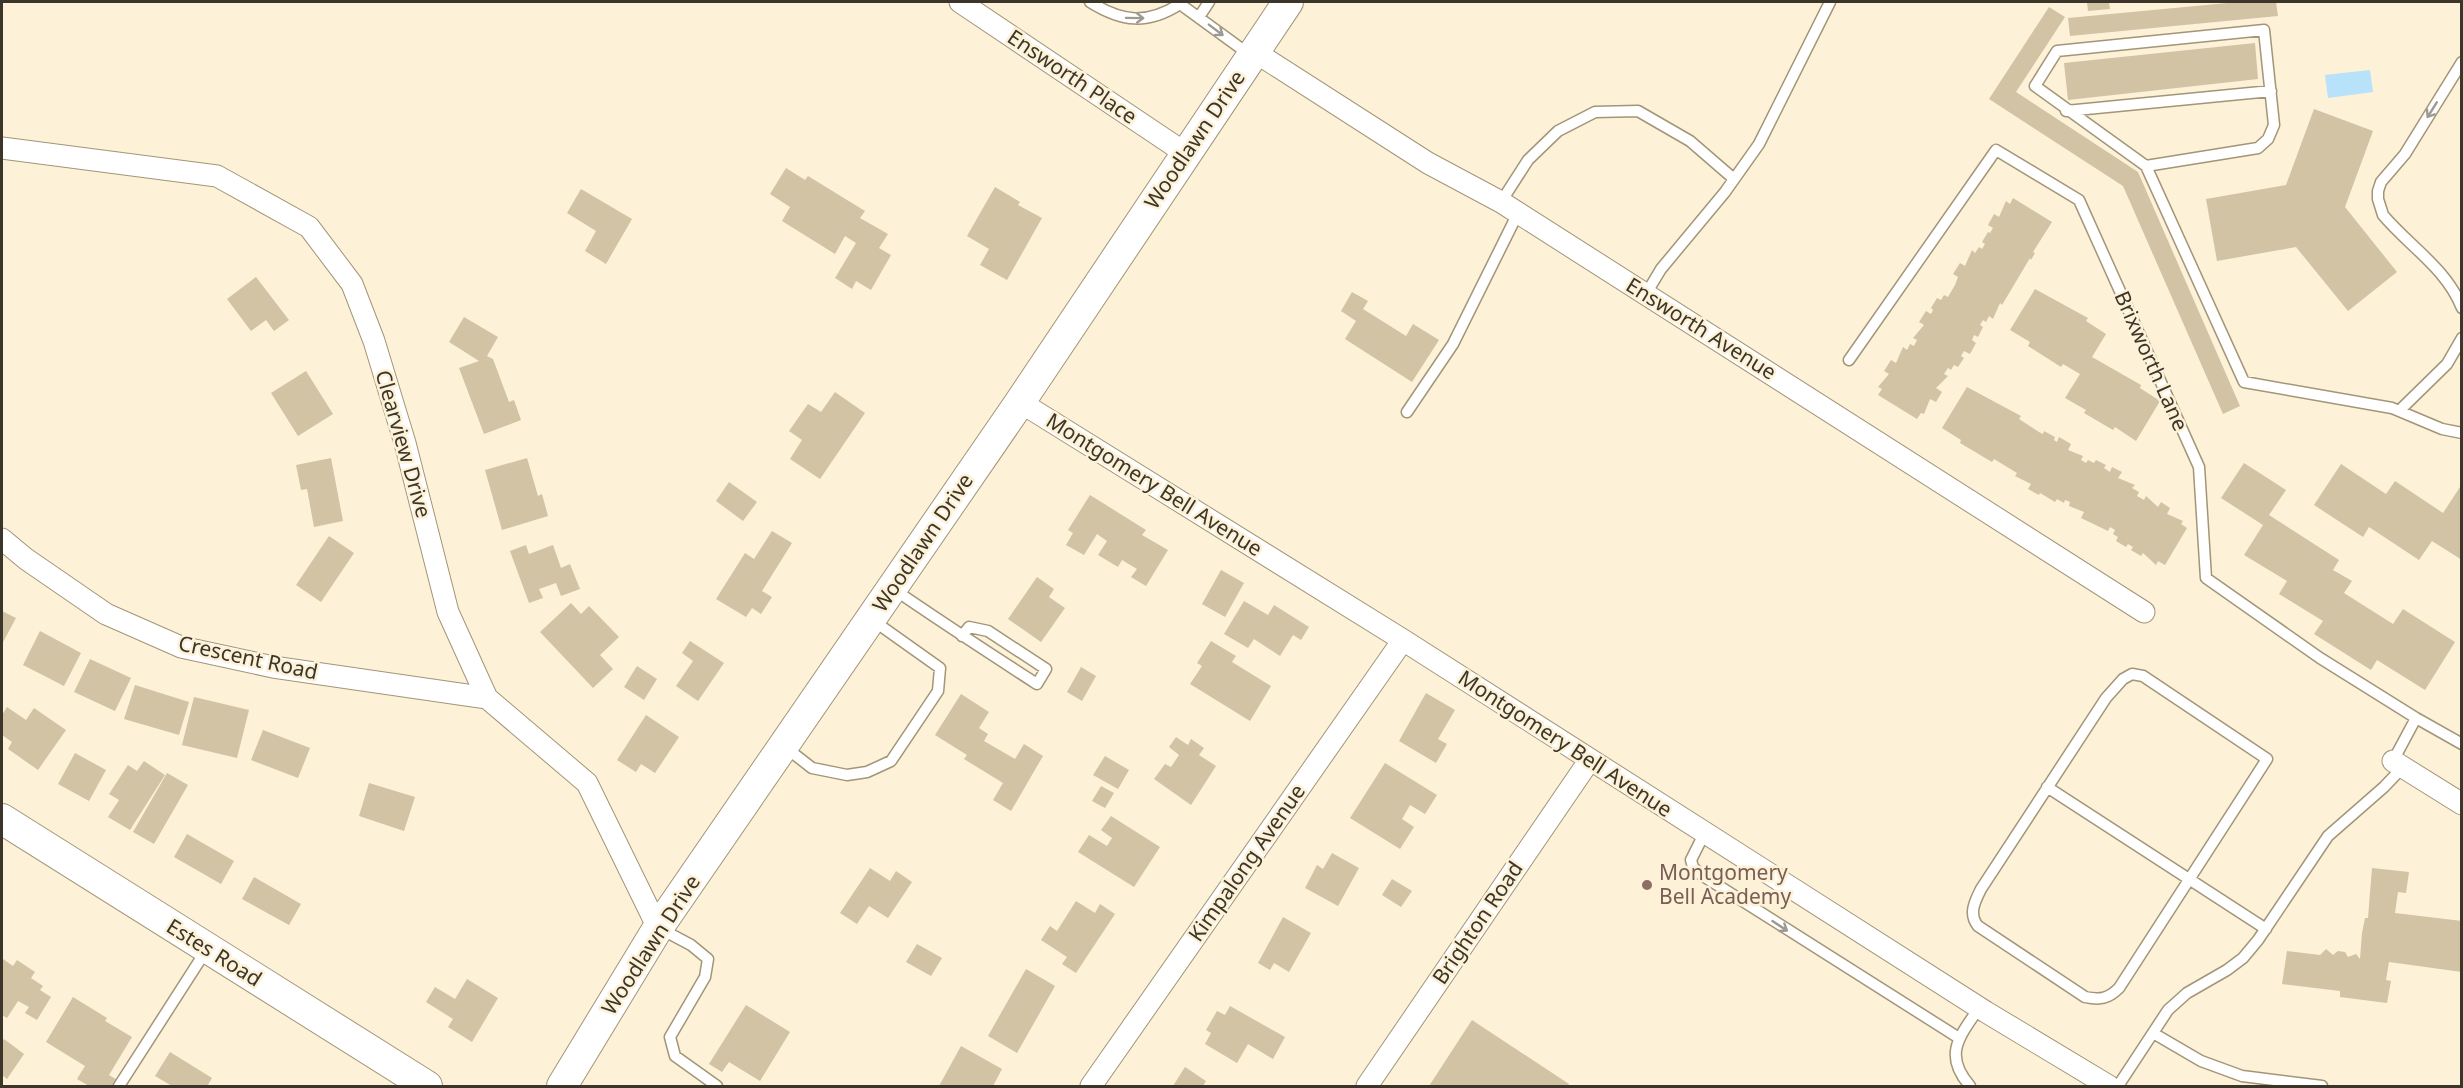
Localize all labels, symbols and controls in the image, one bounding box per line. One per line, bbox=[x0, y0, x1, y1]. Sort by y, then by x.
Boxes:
one-way arrow bbox=[1124, 12, 1144, 23]
street label: Ensworth Place bbox=[1002, 22, 1143, 130]
one-way arrow bbox=[1208, 23, 1224, 36]
street label: Woodlawn Drive bbox=[1137, 65, 1251, 214]
one-way arrow bbox=[2425, 101, 2437, 118]
street label: Ensworth Avenue bbox=[1621, 271, 1782, 386]
street label: Brixworth Lane bbox=[2109, 286, 2195, 435]
street label: Clearview Drive bbox=[369, 367, 438, 521]
street label: Montgomery Bell Avenue bbox=[1041, 406, 1268, 562]
street label: Woodlawn Drive bbox=[865, 468, 979, 617]
street label: Crescent Road bbox=[176, 629, 320, 685]
street label: Montgomery Bell Avenue bbox=[1453, 663, 1678, 823]
street label: Kimpalong Avenue bbox=[1181, 778, 1311, 947]
street label: Brighton Road bbox=[1426, 855, 1529, 989]
place label: Montgomery Bell Academy bbox=[1659, 858, 1791, 910]
street label: Woodlawn Drive bbox=[594, 869, 706, 1020]
marker: Montgomery Bell Academy bbox=[1640, 878, 1654, 892]
street label: Estes Road bbox=[162, 912, 267, 992]
one-way arrow bbox=[1771, 920, 1788, 932]

